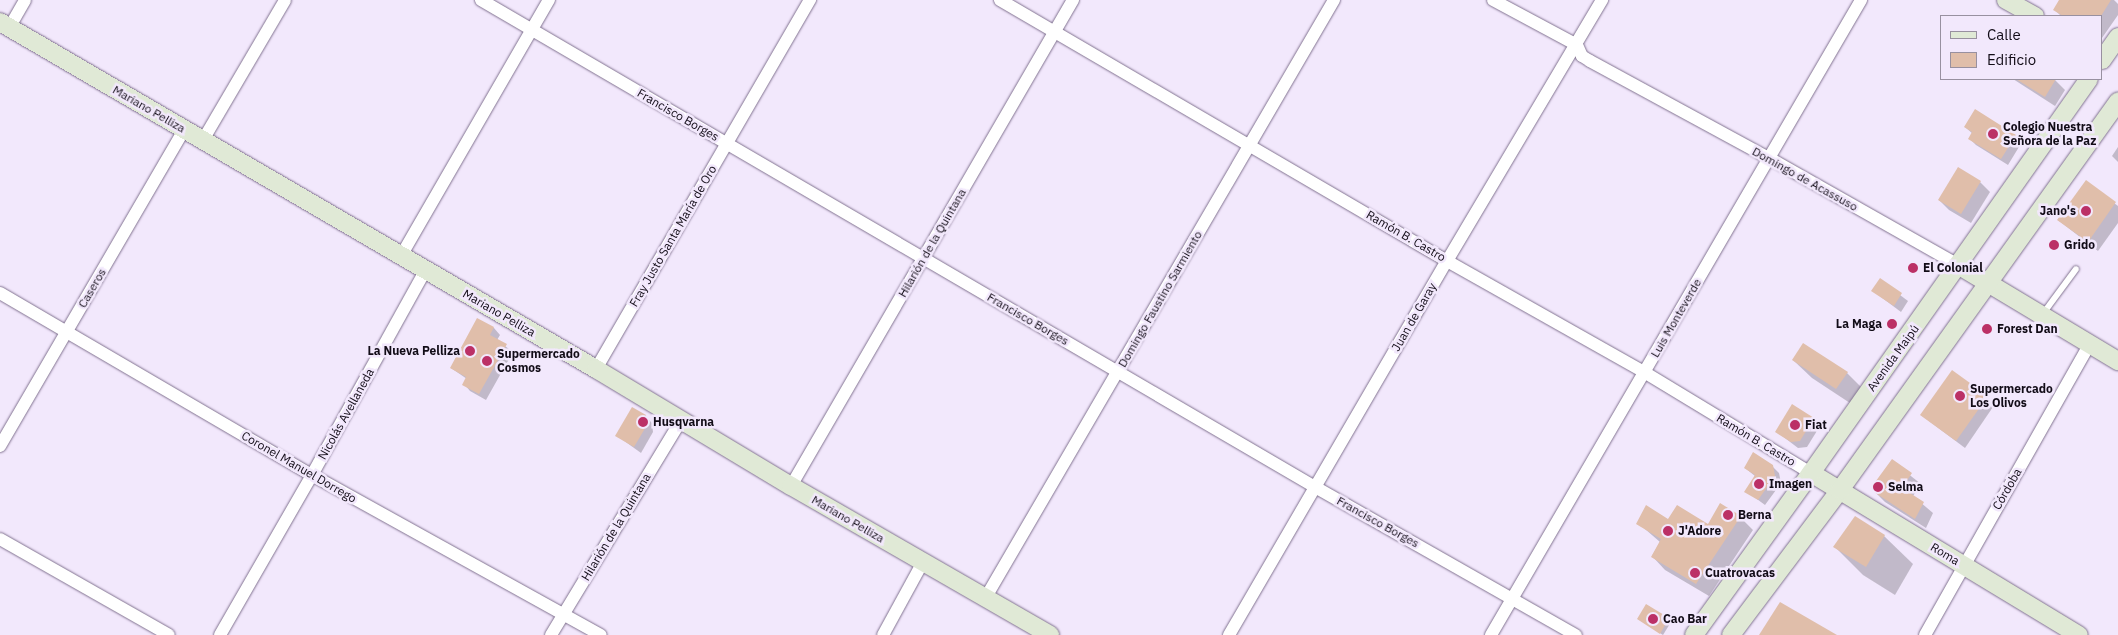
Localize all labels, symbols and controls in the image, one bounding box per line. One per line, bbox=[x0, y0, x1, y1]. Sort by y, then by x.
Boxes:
legend bbox=[1940, 15, 2103, 80]
text: Calle bbox=[1987, 25, 2021, 44]
text: Edificio bbox=[1987, 50, 2036, 69]
street label: Mariano Pelliza bbox=[110, 82, 188, 136]
street label: Francisco Borges bbox=[635, 86, 721, 144]
place label: Colegio Nuestra Señora de la Paz bbox=[2003, 120, 2096, 148]
marker: Colegio Nuestra Señora de la Paz bbox=[1987, 128, 1999, 140]
street label: Domingo de Acassuso bbox=[1750, 144, 1860, 214]
street label: Fray Justo Santa María de Oro bbox=[627, 163, 719, 309]
street label: Hilarión de la Quintana bbox=[895, 186, 969, 300]
place label: Jano's bbox=[2040, 204, 2076, 218]
marker: Jano's bbox=[2080, 205, 2092, 217]
street label: Ramón B. Castro bbox=[1364, 207, 1448, 265]
street label: Domingo Faustino Sarmiento bbox=[1115, 228, 1205, 370]
place label: Grido bbox=[2064, 238, 2095, 252]
marker: Grido bbox=[2048, 239, 2060, 251]
place label: El Colonial bbox=[1923, 261, 1983, 275]
marker: El Colonial bbox=[1907, 262, 1919, 274]
street label: Caseros bbox=[75, 266, 109, 310]
street label: Luis Monteverde bbox=[1648, 276, 1704, 360]
street label: Juan de Garay bbox=[1389, 280, 1439, 354]
street label: Mariano Pelliza bbox=[460, 286, 538, 340]
street label: Francisco Borges bbox=[985, 290, 1071, 348]
place label: La Maga bbox=[1836, 317, 1882, 331]
marker: La Maga bbox=[1886, 318, 1898, 330]
street label: Avenida Maipú bbox=[1864, 322, 1922, 394]
place label: Forest Dan bbox=[1997, 322, 2058, 336]
marker: Forest Dan bbox=[1981, 323, 1993, 335]
place label: La Nueva Pelliza bbox=[367, 344, 460, 358]
marker: La Nueva Pelliza bbox=[464, 345, 476, 357]
place label: Supermercado Cosmos bbox=[497, 347, 580, 375]
marker: Supermercado Cosmos bbox=[481, 355, 493, 367]
street label: Nicolás Avellaneda bbox=[315, 366, 377, 462]
place label: Supermercado Los Olivos bbox=[1970, 382, 2053, 410]
marker: Supermercado Los Olivos bbox=[1954, 390, 1966, 402]
street label: Ramón B. Castro bbox=[1714, 411, 1798, 469]
place label: Husqvarna bbox=[653, 415, 714, 429]
marker: Husqvarna bbox=[637, 416, 649, 428]
place label: Fiat bbox=[1805, 418, 1827, 432]
marker: Fiat bbox=[1789, 419, 1801, 431]
street label: Coronel Manuel Dorrego bbox=[239, 428, 359, 506]
street label: Córdoba bbox=[1989, 466, 2025, 512]
street label: Hilarión de la Quintana bbox=[578, 471, 654, 583]
place label: Imagen bbox=[1769, 477, 1812, 491]
marker: Imagen bbox=[1753, 478, 1765, 490]
place label: Selma bbox=[1888, 480, 1923, 494]
marker: Selma bbox=[1872, 481, 1884, 493]
street label: Mariano Pelliza bbox=[809, 492, 887, 546]
street label: Francisco Borges bbox=[1334, 493, 1422, 551]
place label: Berna bbox=[1738, 508, 1772, 522]
marker: Berna bbox=[1722, 509, 1734, 521]
place label: J'Adore bbox=[1678, 524, 1721, 538]
marker: J'Adore bbox=[1662, 525, 1674, 537]
street label: Roma bbox=[1928, 540, 1962, 568]
place label: Cuatrovacas bbox=[1705, 566, 1775, 580]
marker: Cuatrovacas bbox=[1689, 567, 1701, 579]
place label: Cao Bar bbox=[1663, 612, 1707, 626]
marker: Cao Bar bbox=[1647, 613, 1659, 625]

